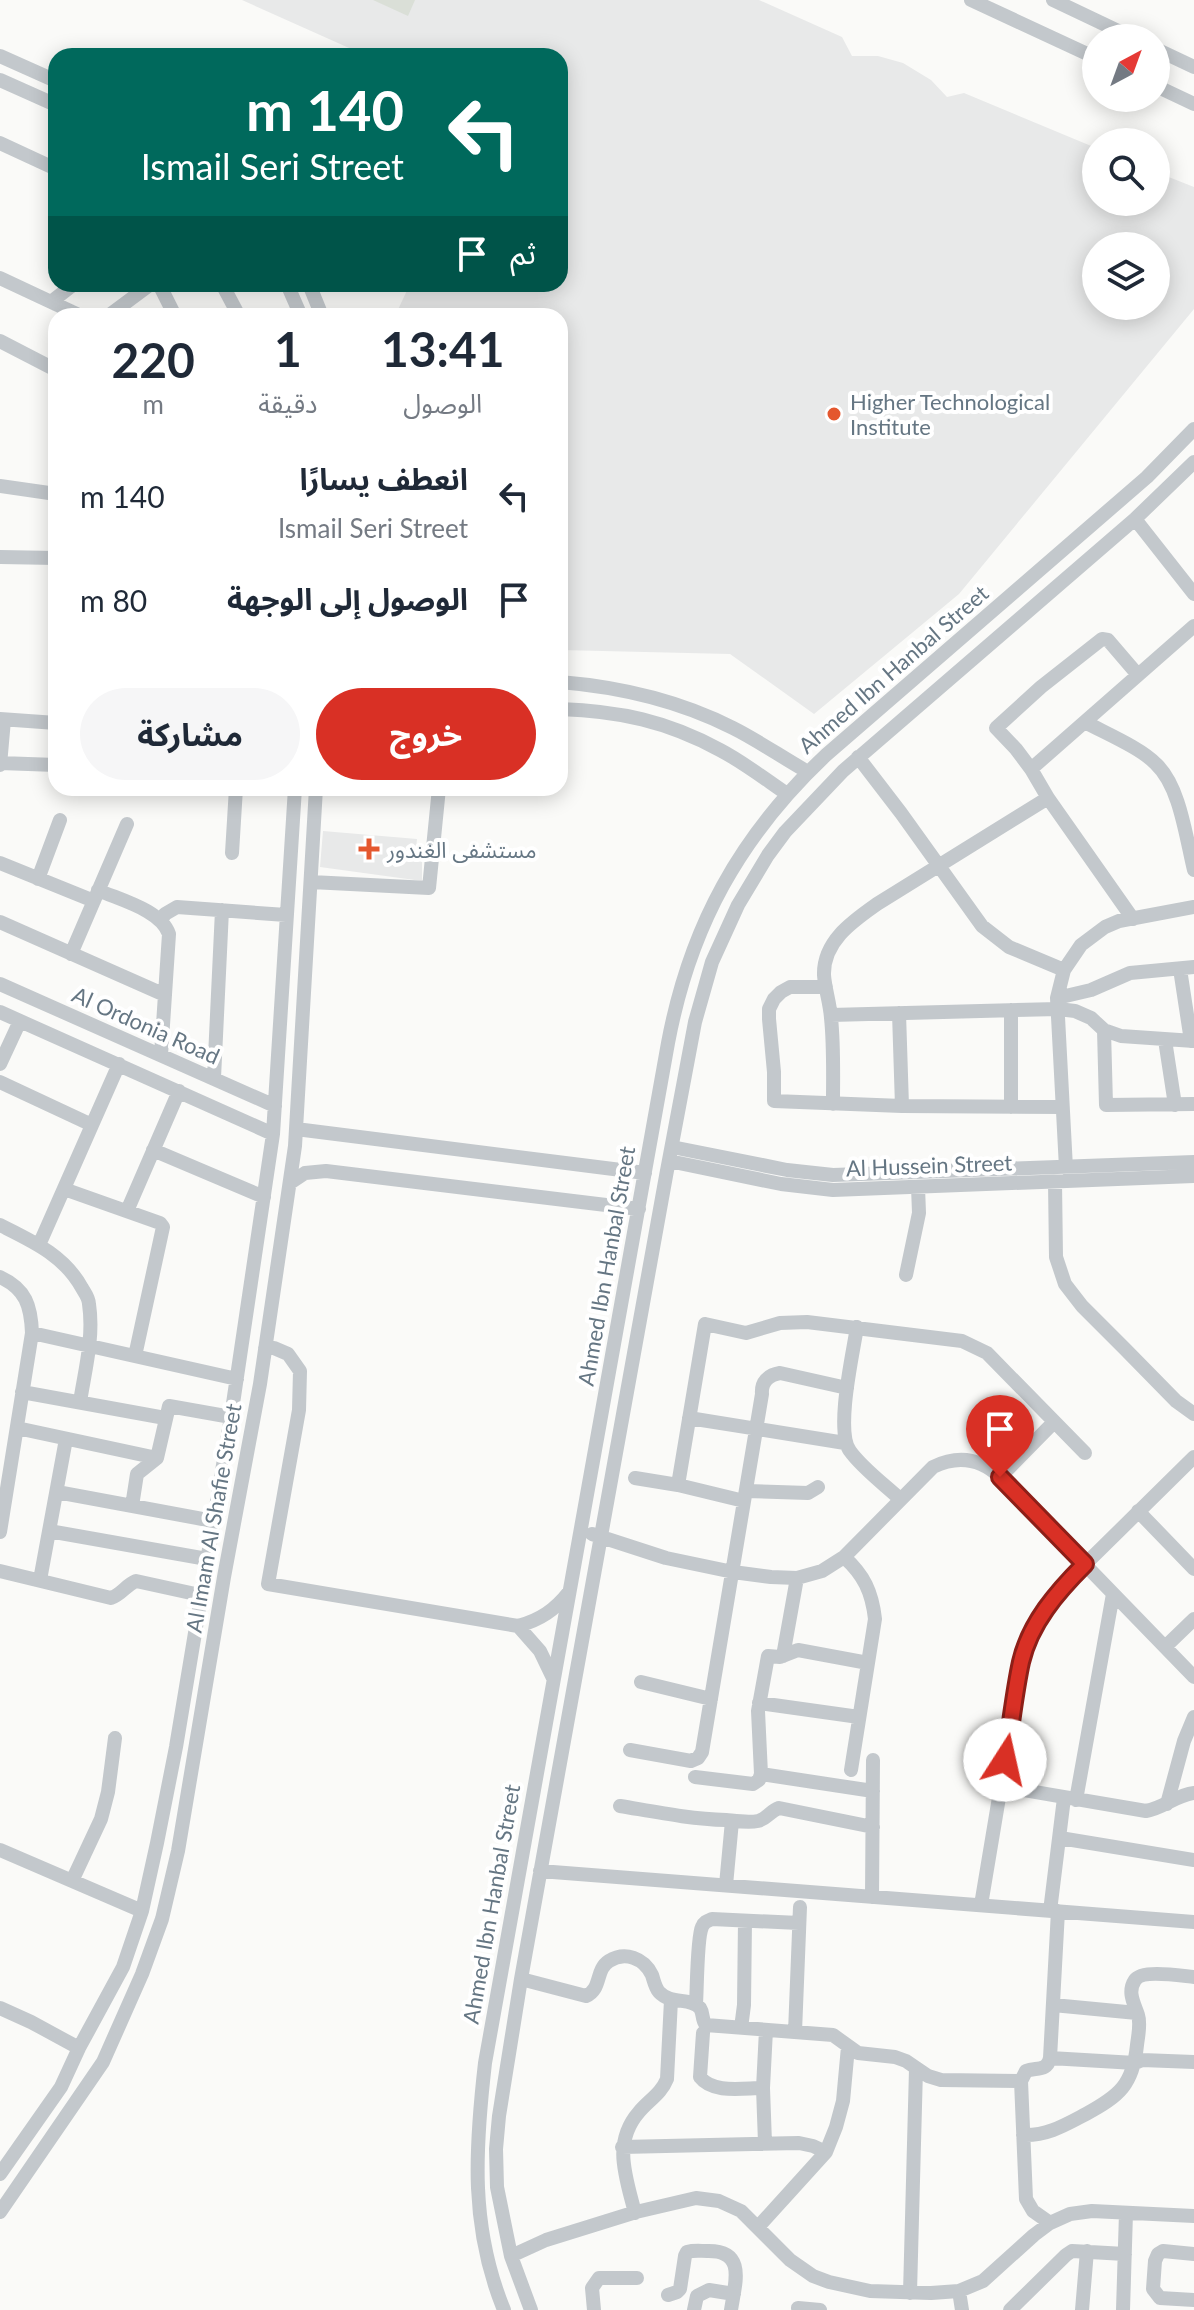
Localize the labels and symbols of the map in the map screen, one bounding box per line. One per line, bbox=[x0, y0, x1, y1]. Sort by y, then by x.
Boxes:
north arrow bbox=[1082, 24, 1170, 112]
place label: Higher Technological Institute bbox=[850, 388, 1050, 440]
marker: Higher Technological Institute bbox=[825, 405, 843, 423]
street label: Ahmed Ibn Hanbal Street bbox=[793, 579, 994, 759]
place label: مستشفى الغندور bbox=[386, 836, 536, 864]
marker: مستشفى الغندور bbox=[358, 838, 380, 860]
street label: Al Ordonia Road bbox=[68, 980, 224, 1070]
street label: Ahmed Ibn Hanbal Street bbox=[572, 1144, 640, 1388]
street label: Al Hussein Street bbox=[845, 1149, 1013, 1181]
pin bbox=[966, 1395, 1034, 1477]
street label: Al Imam Al Shafie Street bbox=[180, 1401, 246, 1635]
position arrow bbox=[963, 1718, 1047, 1802]
street label: Ahmed Ibn Hanbal Street bbox=[457, 1782, 525, 2026]

